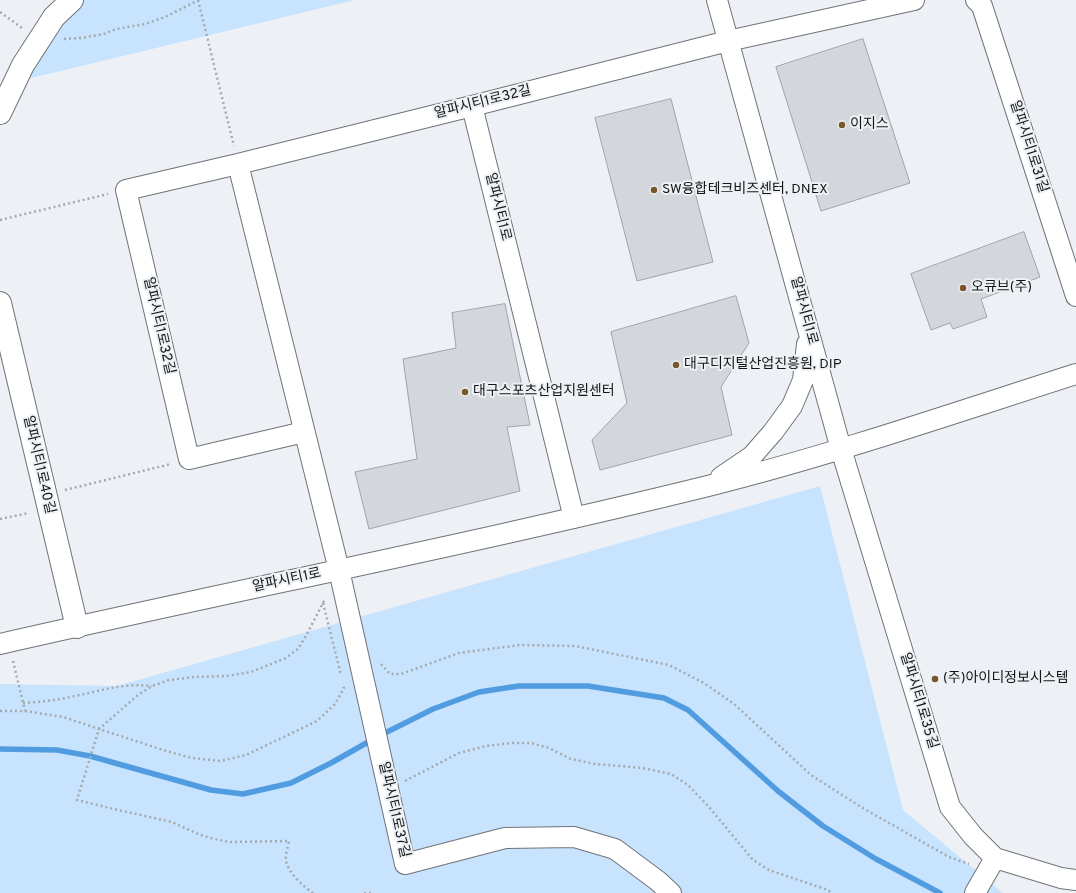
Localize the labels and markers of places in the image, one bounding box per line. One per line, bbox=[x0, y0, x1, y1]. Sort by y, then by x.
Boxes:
place label: 이지스 bbox=[850, 117, 889, 133]
marker: 이지스 bbox=[837, 120, 847, 130]
place label: SW융합테크비즈센터, DNEX bbox=[662, 182, 828, 198]
marker: SW융합테크비즈센터, DNEX bbox=[649, 185, 659, 195]
place label: 오큐브(주) bbox=[971, 280, 1032, 296]
marker: 오큐브(주) bbox=[958, 283, 968, 293]
place label: 대구디지털산업진흥원, DIP bbox=[684, 357, 841, 373]
marker: 대구디지털산업진흥원, DIP bbox=[671, 360, 681, 370]
place label: 대구스포츠산업지원센터 bbox=[473, 384, 615, 400]
marker: 대구스포츠산업지원센터 bbox=[460, 387, 470, 397]
place label: (주)아이디정보시스템 bbox=[943, 671, 1069, 687]
marker: (주)아이디정보시스템 bbox=[930, 674, 940, 684]

